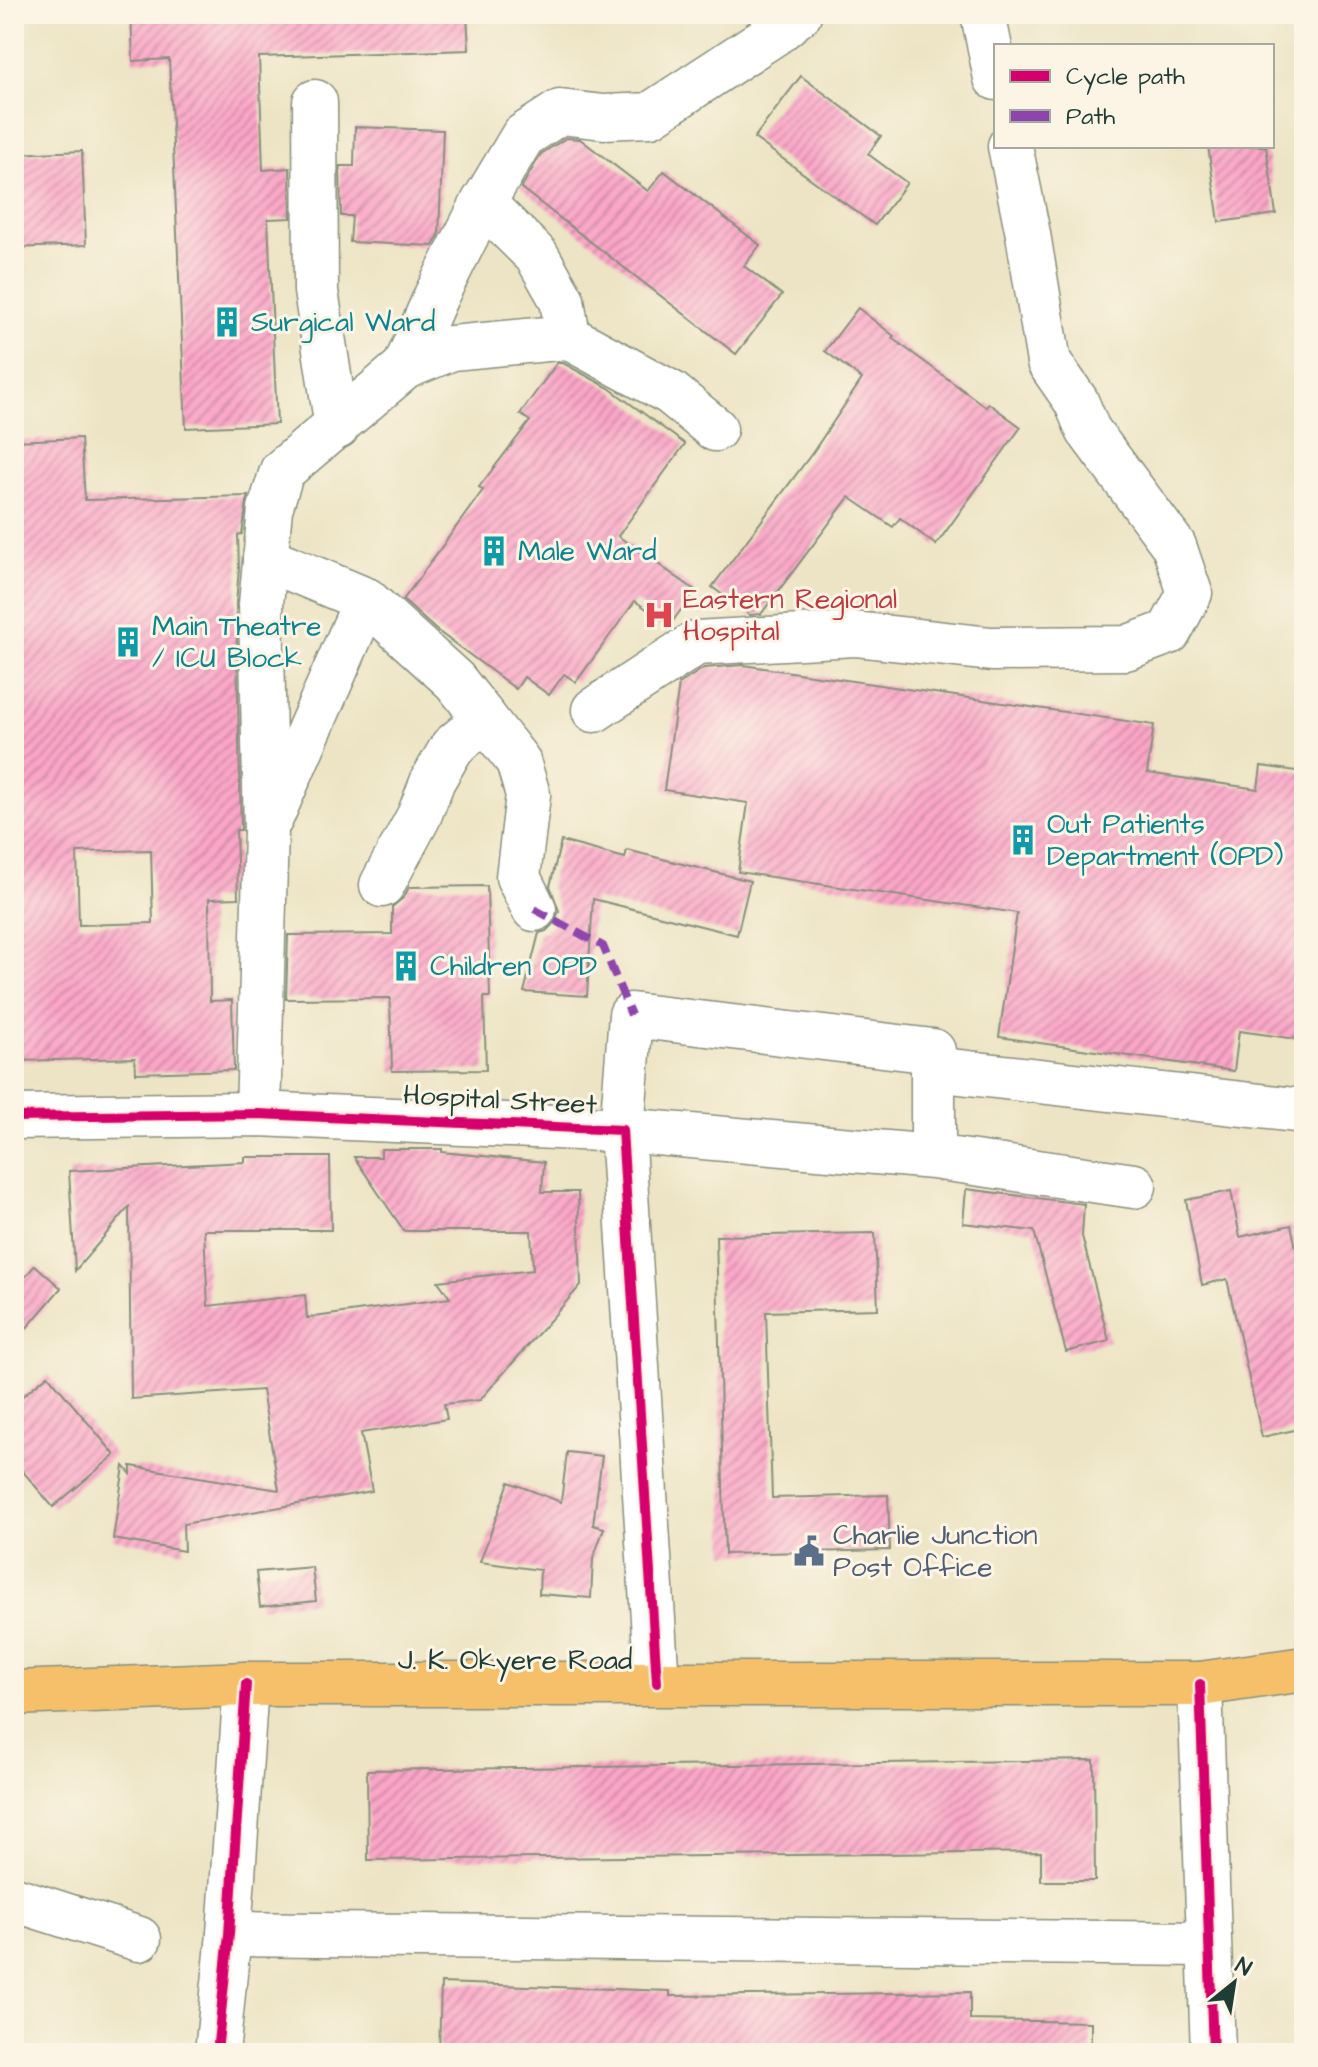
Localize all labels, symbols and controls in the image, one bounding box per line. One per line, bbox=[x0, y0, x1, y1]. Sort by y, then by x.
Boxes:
legend bbox=[994, 44, 1274, 148]
text: Cycle path bbox=[1066, 60, 1185, 95]
text: Path bbox=[1066, 100, 1115, 134]
place label: Surgical Ward bbox=[251, 303, 435, 343]
building icon: Surgical Ward bbox=[210, 305, 244, 339]
place label: Male Ward bbox=[518, 532, 657, 571]
building icon: Male Ward bbox=[477, 534, 511, 568]
place label: Eastern Regional Hospital bbox=[683, 580, 897, 651]
hospital icon: Eastern Regional Hospital bbox=[642, 598, 676, 632]
place label: Main Theatre / ICU Block bbox=[152, 607, 321, 678]
building icon: Main Theatre / ICU Block bbox=[111, 625, 145, 659]
place label: Out Patients Department (OPD) bbox=[1047, 805, 1283, 876]
building icon: Out Patients Department (OPD) bbox=[1006, 823, 1040, 857]
place label: Children OPD bbox=[430, 947, 597, 986]
building icon: Children OPD bbox=[389, 949, 423, 983]
street label: Hospital Street bbox=[402, 1075, 599, 1125]
place label: Charlie Junction Post Office bbox=[833, 1516, 1037, 1587]
public building icon: Charlie Junction Post Office bbox=[792, 1534, 826, 1568]
street label: J. K. Okyere Road bbox=[398, 1641, 632, 1682]
north arrow bbox=[1194, 1943, 1274, 2023]
text: N bbox=[1230, 1950, 1257, 1984]

